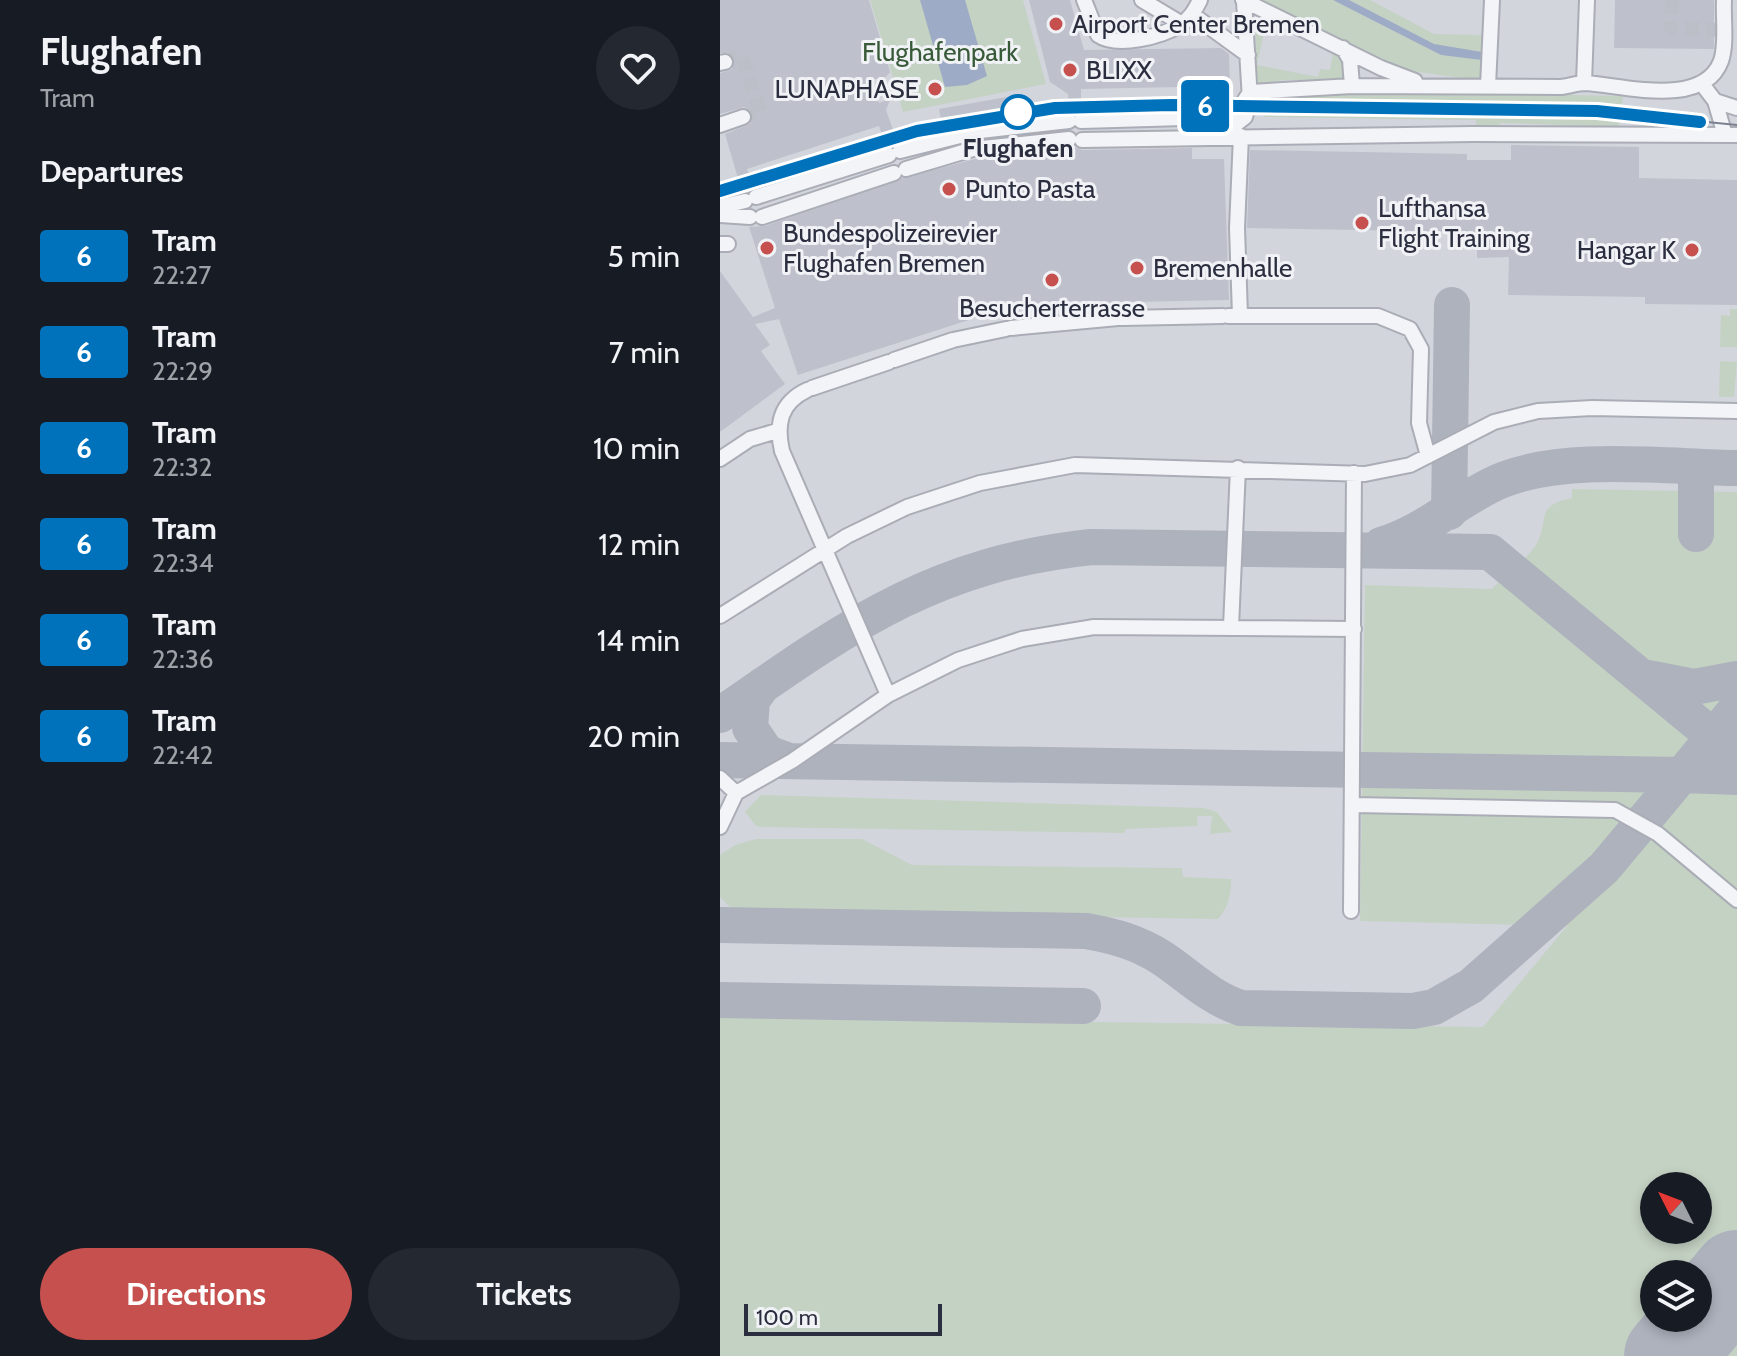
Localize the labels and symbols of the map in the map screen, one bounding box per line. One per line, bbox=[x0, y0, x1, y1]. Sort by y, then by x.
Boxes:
place label: Airport Center Bremen bbox=[1072, 8, 1320, 40]
marker: Airport Center Bremen bbox=[1047, 15, 1065, 33]
park label: Flughafenpark bbox=[862, 36, 1018, 68]
place label: BLIXX bbox=[1086, 54, 1153, 86]
marker: BLIXX bbox=[1061, 61, 1079, 79]
place label: LUNAPHASE bbox=[774, 73, 919, 105]
marker: LUNAPHASE bbox=[926, 80, 944, 98]
line badge: 6 bbox=[1179, 80, 1231, 132]
marker: Flughafen bbox=[1001, 95, 1035, 129]
place label: Flughafen bbox=[962, 132, 1074, 164]
place label: Punto Pasta bbox=[965, 173, 1096, 205]
marker: Punto Pasta bbox=[940, 180, 958, 198]
place label: Lufthansa Flight Training bbox=[1378, 192, 1531, 254]
marker: Lufthansa Flight Training bbox=[1353, 214, 1371, 232]
place label: Bundespolizeirevier Flughafen Bremen bbox=[783, 217, 998, 279]
place label: Hangar K bbox=[1577, 234, 1676, 266]
marker: Bundespolizeirevier Flughafen Bremen bbox=[758, 239, 776, 257]
marker: Hangar K bbox=[1683, 241, 1701, 259]
place label: Bremenhalle bbox=[1153, 252, 1292, 284]
marker: Bremenhalle bbox=[1128, 259, 1146, 277]
marker: Besucherterrasse bbox=[1043, 271, 1061, 289]
place label: Besucherterrasse bbox=[959, 292, 1145, 324]
north arrow bbox=[1640, 1172, 1712, 1244]
scale bar bbox=[744, 1300, 942, 1336]

